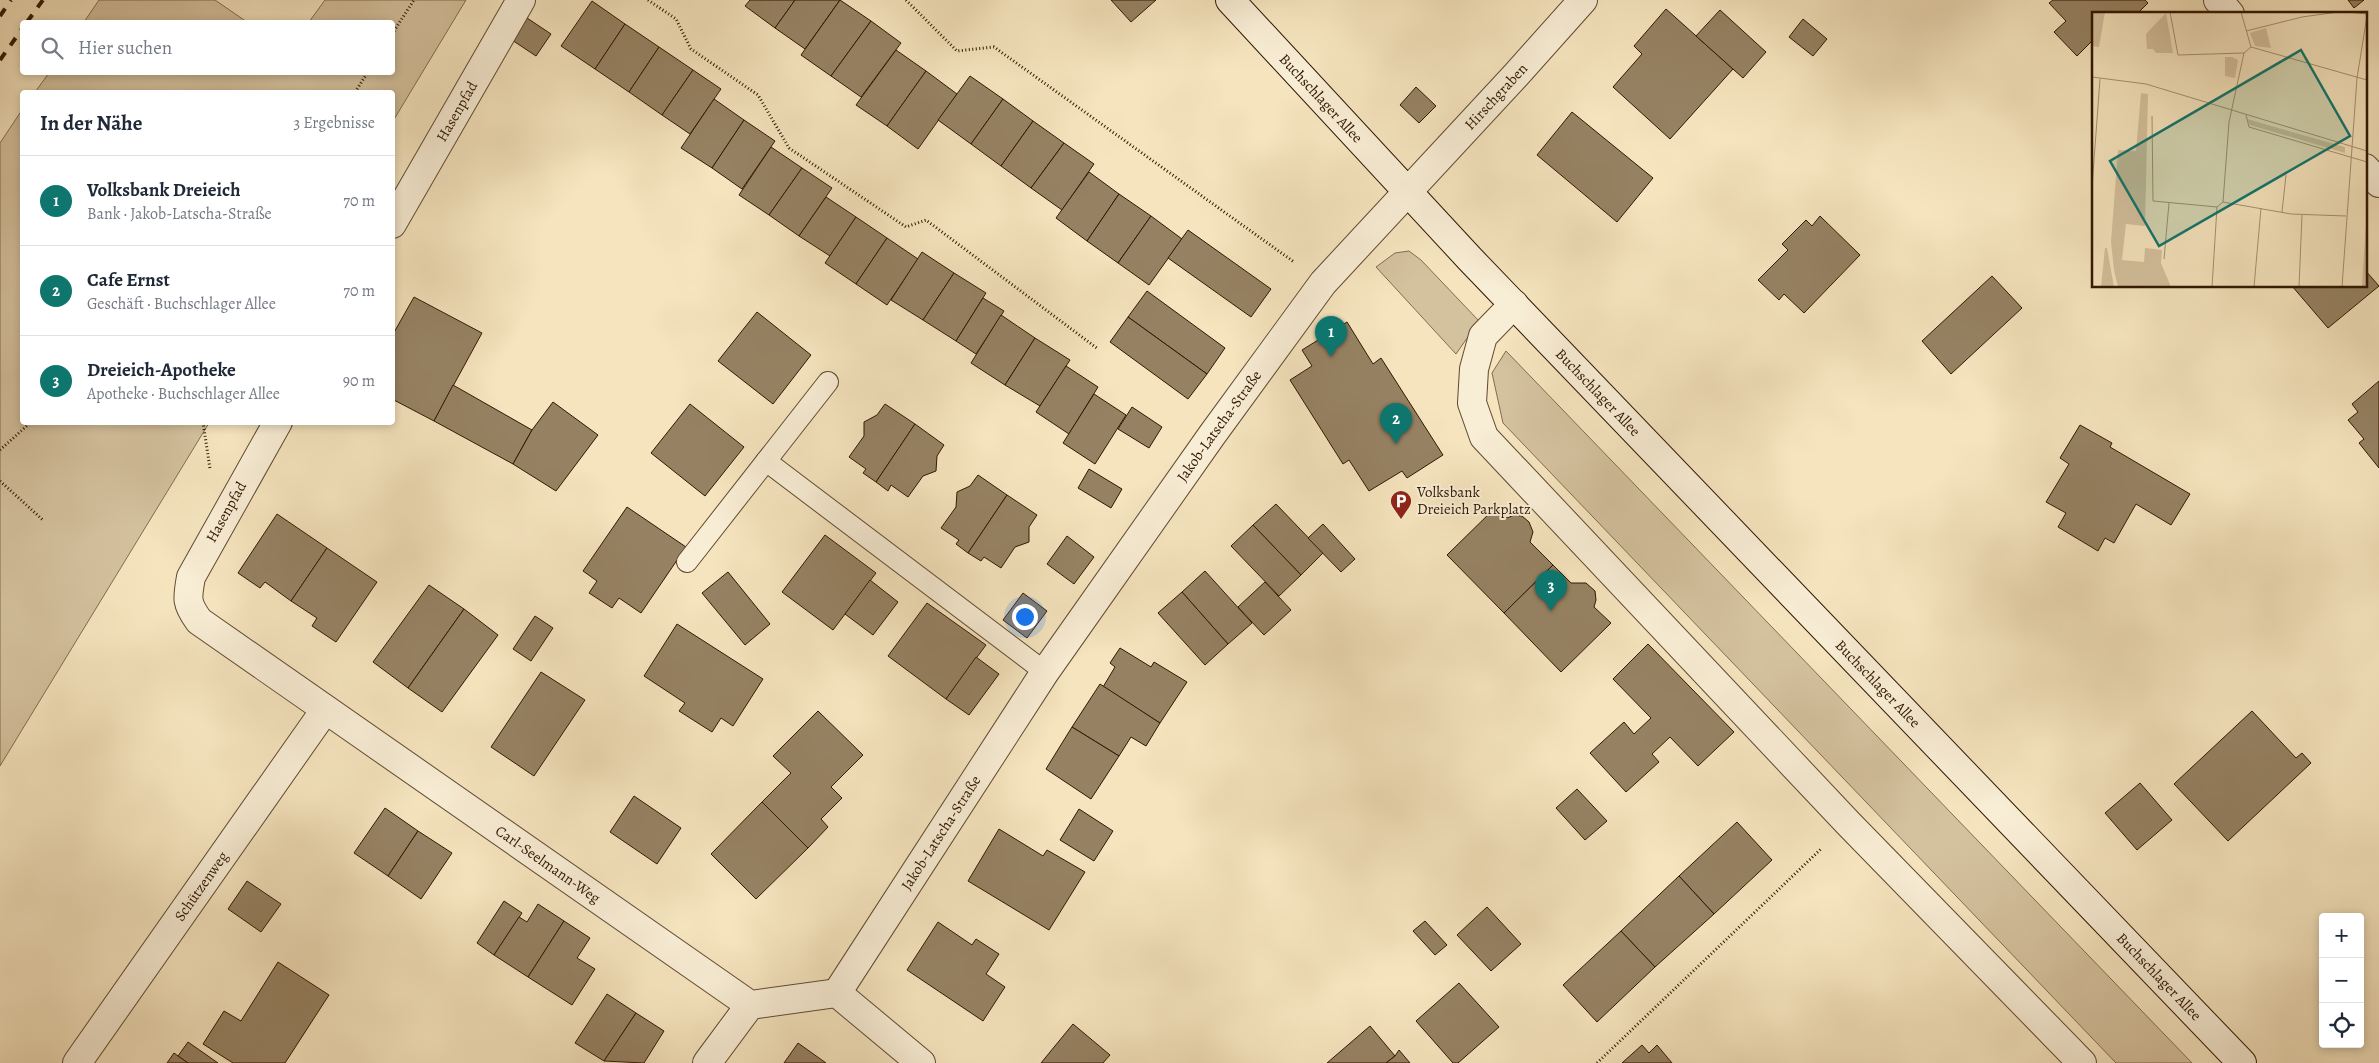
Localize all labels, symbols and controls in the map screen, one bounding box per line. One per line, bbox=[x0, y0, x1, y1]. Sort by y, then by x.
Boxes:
inset map bbox=[2092, 12, 2366, 288]
search box bbox=[20, 20, 395, 75]
icon: search bbox=[38, 34, 66, 62]
text: Hier suchen bbox=[78, 35, 172, 61]
street label: Buchschlager Allee bbox=[1275, 49, 1368, 147]
street label: Hirschgraben bbox=[1460, 59, 1532, 134]
street label: Hasenpfad bbox=[432, 77, 483, 145]
text: In der Nähe bbox=[40, 109, 142, 137]
text: 3 Ergebnisse bbox=[293, 112, 375, 134]
text: Volksbank Dreieich bbox=[87, 177, 240, 203]
text: 1 bbox=[53, 190, 59, 212]
text: 70 m bbox=[343, 190, 375, 212]
text: Bank · Jakob-Latscha-Straße bbox=[87, 203, 272, 225]
text: Cafe Ernst bbox=[87, 267, 170, 293]
text: 2 bbox=[52, 280, 60, 302]
text: 70 m bbox=[343, 280, 375, 302]
text: Geschäft · Buchschlager Allee bbox=[87, 293, 276, 315]
pin: 1 bbox=[1315, 316, 1347, 357]
street label: Buchschlager Allee bbox=[1551, 344, 1645, 441]
text: Dreieich-Apotheke bbox=[87, 357, 236, 383]
street label: Jakob-Latscha-Straße bbox=[1172, 366, 1266, 486]
text: 3 bbox=[53, 370, 59, 392]
text: 90 m bbox=[343, 370, 375, 392]
text: Apotheke · Buchschlager Allee bbox=[87, 383, 280, 405]
pin: 2 bbox=[1380, 403, 1412, 444]
street label: Hasenpfad bbox=[201, 477, 251, 546]
place label: Volksbank Dreieich Parkplatz bbox=[1416, 482, 1531, 519]
parking icon: Volksbank Dreieich Parkplatz bbox=[1389, 489, 1413, 520]
pin: 3 bbox=[1535, 570, 1567, 611]
your location bbox=[1012, 604, 1038, 630]
street label: Buchschlager Allee bbox=[1831, 635, 1925, 732]
street label: Jakob-Latscha-Straße bbox=[896, 771, 986, 894]
street label: Carl-Seelmann-Weg bbox=[492, 821, 605, 908]
street label: Schützenweg bbox=[170, 847, 233, 925]
map controls bbox=[2319, 913, 2364, 1048]
button: + bbox=[2319, 913, 2364, 958]
street label: Buchschlager Allee bbox=[2112, 928, 2206, 1025]
button: − bbox=[2319, 958, 2364, 1003]
button: locate bbox=[2319, 1003, 2364, 1048]

